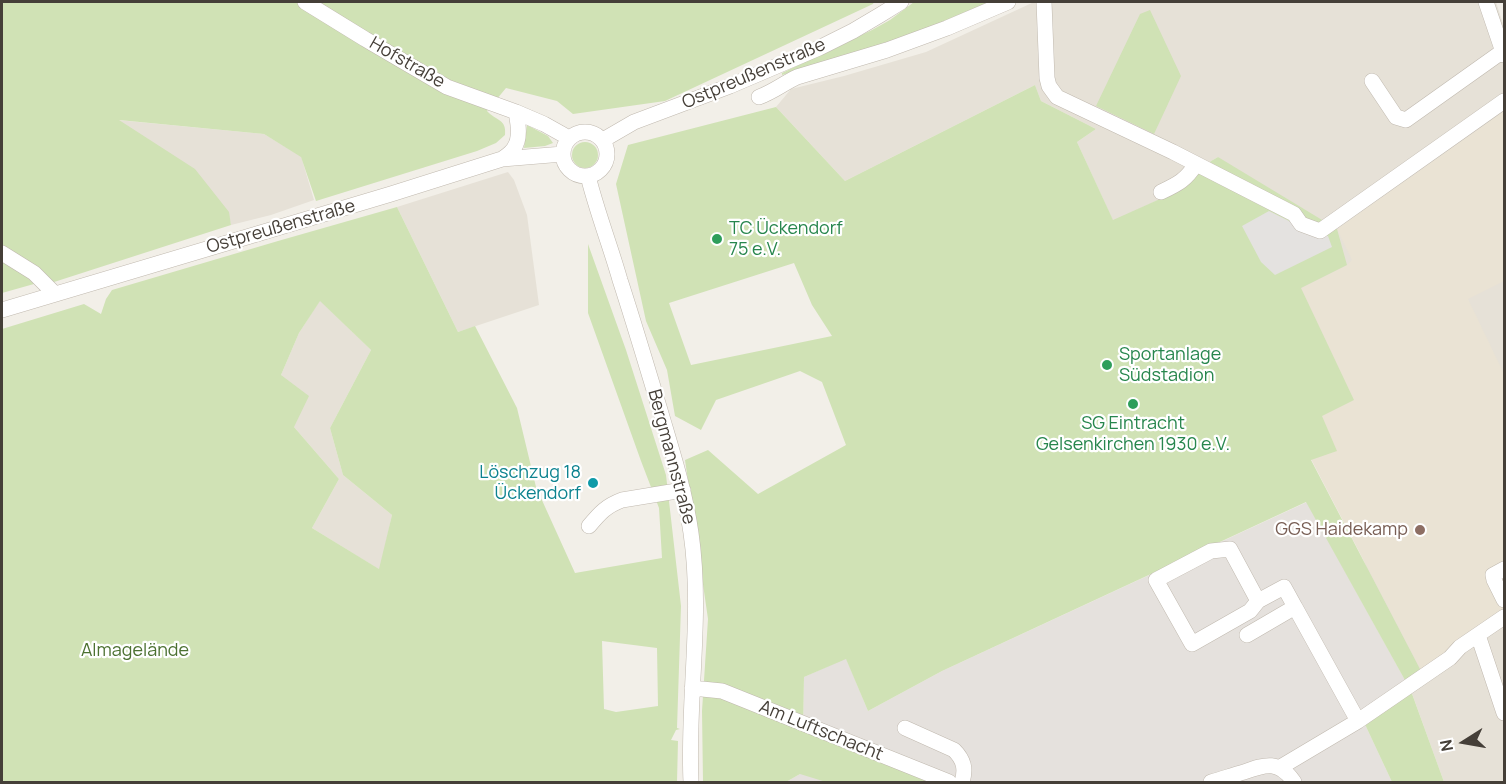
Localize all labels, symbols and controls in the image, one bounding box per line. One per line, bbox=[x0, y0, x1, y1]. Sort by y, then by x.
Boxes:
street label: Hofstraße bbox=[365, 33, 449, 93]
street label: Ostpreußenstraße bbox=[679, 34, 829, 114]
street label: Ostpreußenstraße bbox=[204, 195, 358, 259]
place label: TC Ückendorf 75 e.V. bbox=[729, 218, 843, 260]
marker: TC Ückendorf 75 e.V. bbox=[710, 232, 724, 246]
place label: Sportanlage Südstadion bbox=[1119, 344, 1221, 386]
marker: Sportanlage Südstadion bbox=[1100, 358, 1114, 372]
street label: Bergmannstraße bbox=[643, 387, 699, 527]
marker: SG Eintracht Gelsenkirchen 1930 e.V. bbox=[1126, 397, 1140, 411]
place label: SG Eintracht Gelsenkirchen 1930 e.V. bbox=[1036, 413, 1230, 456]
place label: Löschzug 18 Ückendorf bbox=[479, 462, 581, 504]
marker: Löschzug 18 Ückendorf bbox=[586, 476, 600, 490]
place label: GGS Haidekamp bbox=[1275, 519, 1408, 541]
marker: GGS Haidekamp bbox=[1413, 523, 1427, 537]
park label: Almagelände bbox=[81, 640, 189, 662]
street label: Am Luftschacht bbox=[756, 696, 886, 766]
north arrow bbox=[1434, 712, 1494, 772]
text: N bbox=[1434, 738, 1458, 753]

